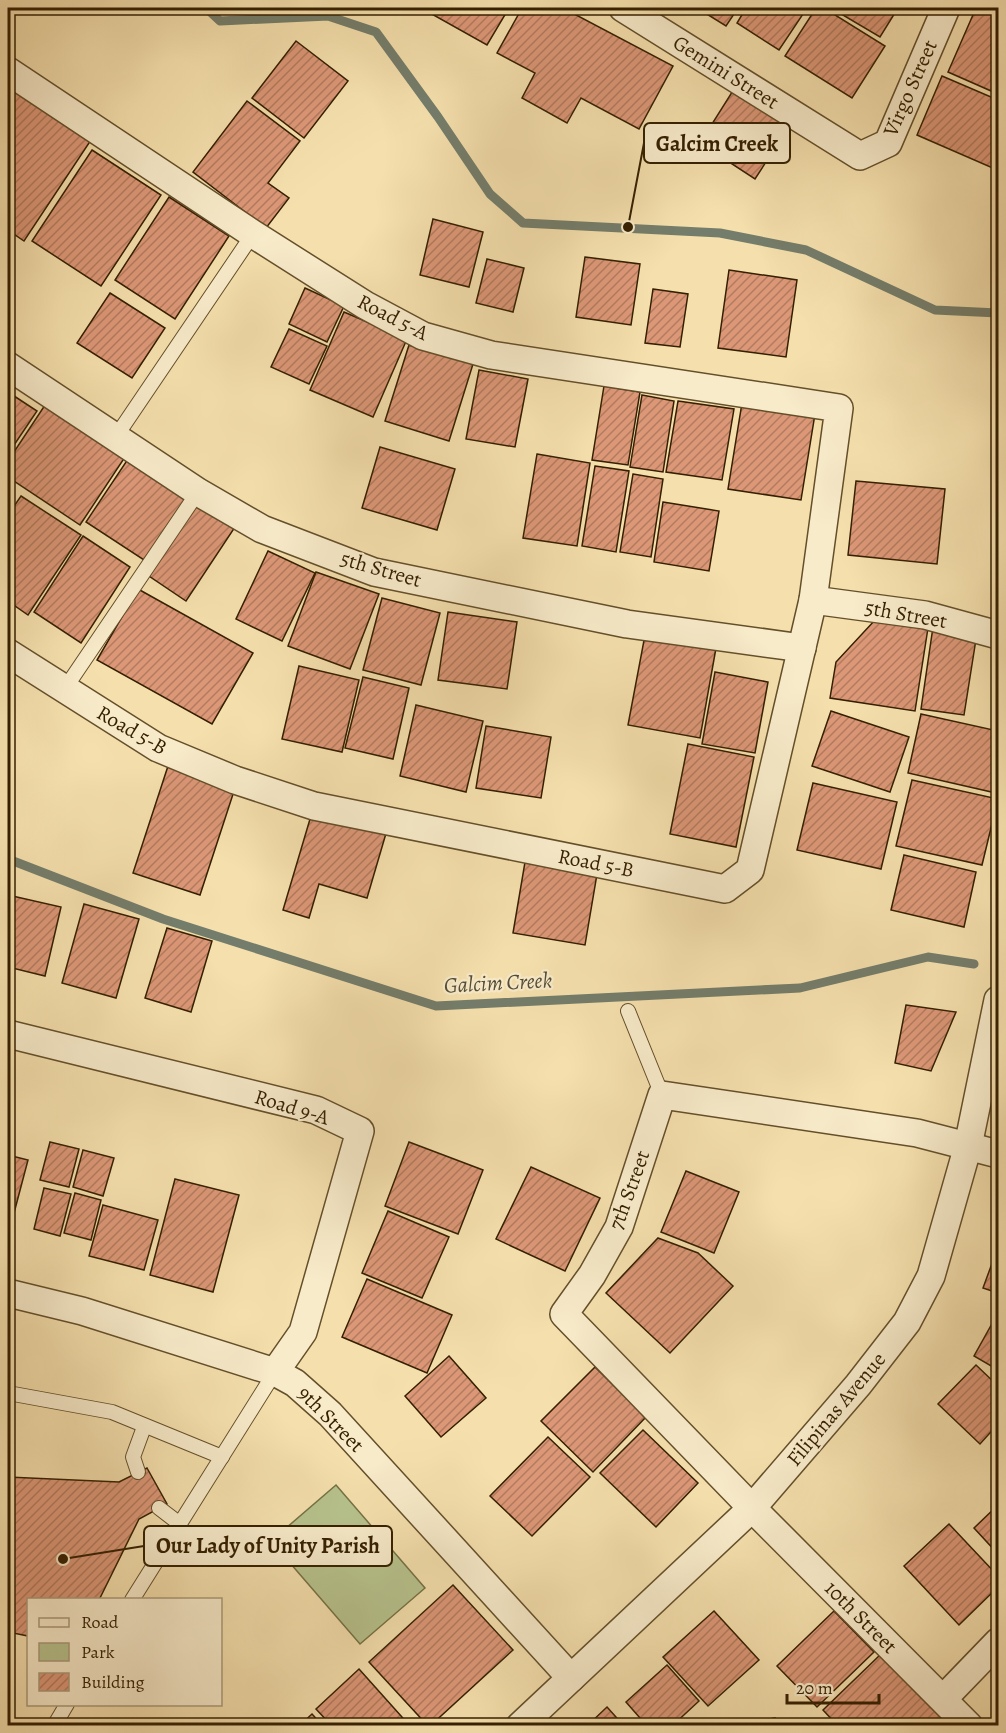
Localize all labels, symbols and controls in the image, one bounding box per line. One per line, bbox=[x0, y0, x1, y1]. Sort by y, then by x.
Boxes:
street label: Gemini Street bbox=[668, 28, 784, 116]
street label: Virgo Street bbox=[876, 35, 944, 142]
callout: Galcim Creek bbox=[644, 123, 790, 163]
text: Galcim Creek bbox=[656, 129, 779, 159]
street label: Road 5-A bbox=[353, 287, 434, 347]
street label: 5th Street bbox=[337, 544, 425, 594]
street label: 5th Street bbox=[863, 593, 949, 635]
street label: Road 5-B bbox=[92, 699, 172, 761]
street label: Road 5-B bbox=[556, 842, 636, 884]
water label: Galcim Creek bbox=[443, 965, 553, 1001]
street label: Road 9-A bbox=[251, 1082, 333, 1132]
street label: 7th Street bbox=[602, 1146, 656, 1234]
street label: Filipinas Avenue bbox=[780, 1346, 892, 1472]
street label: 9th Street bbox=[292, 1380, 370, 1458]
callout: Our Lady of Unity Parish bbox=[144, 1526, 392, 1566]
text: Our Lady of Unity Parish bbox=[156, 1531, 380, 1561]
street label: 10th Street bbox=[818, 1574, 904, 1660]
legend bbox=[27, 1598, 222, 1706]
text: Road bbox=[81, 1610, 119, 1634]
text: Park bbox=[81, 1640, 115, 1664]
scale bar bbox=[787, 1667, 878, 1705]
text: Building bbox=[81, 1670, 145, 1694]
text: 20 m bbox=[796, 1676, 833, 1700]

